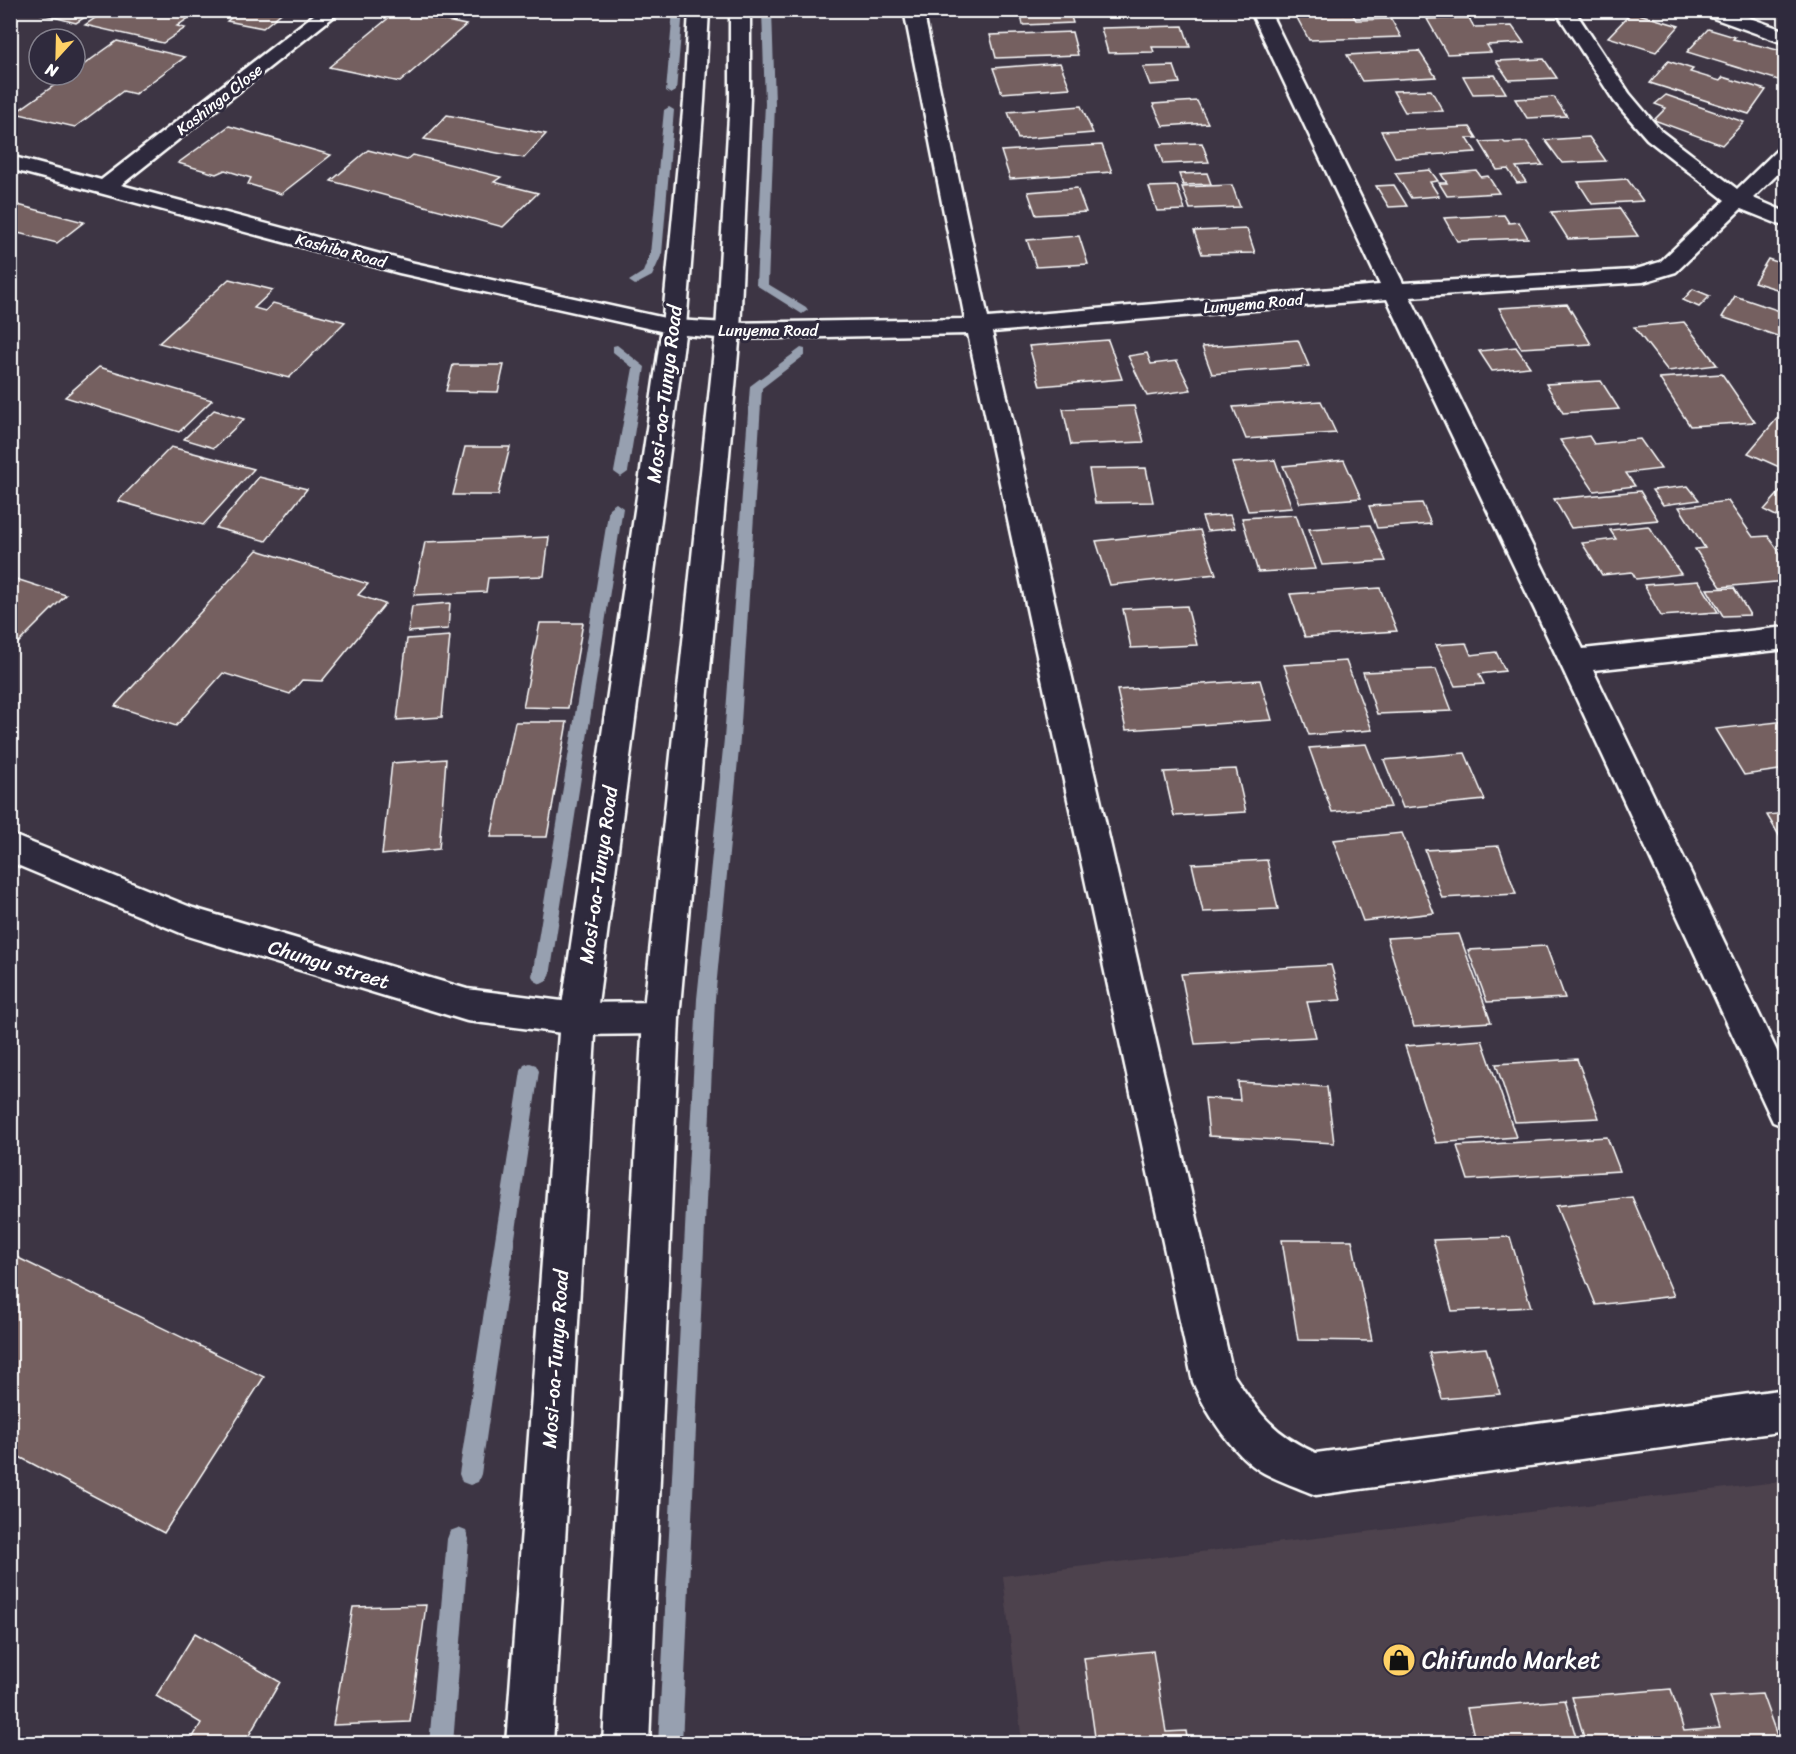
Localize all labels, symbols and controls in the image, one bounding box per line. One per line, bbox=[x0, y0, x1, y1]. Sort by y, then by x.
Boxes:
north arrow bbox=[27, 27, 87, 87]
text: N bbox=[40, 55, 63, 86]
street label: Kashinga Close bbox=[169, 56, 269, 143]
street label: Kashiba Road bbox=[292, 224, 391, 277]
street label: Lunyema Road bbox=[1202, 285, 1306, 322]
street label: Mosi-oa-Tunya Road bbox=[636, 302, 693, 485]
street label: Lunyema Road bbox=[718, 316, 820, 345]
street label: Mosi-oa-Tunya Road bbox=[569, 783, 628, 966]
street label: Chungu street bbox=[264, 929, 394, 1000]
street label: Mosi-oa-Tunya Road bbox=[532, 1267, 579, 1450]
place label: Chifundo Market bbox=[1422, 1639, 1600, 1681]
shop icon: Chifundo Market bbox=[1381, 1642, 1417, 1678]

